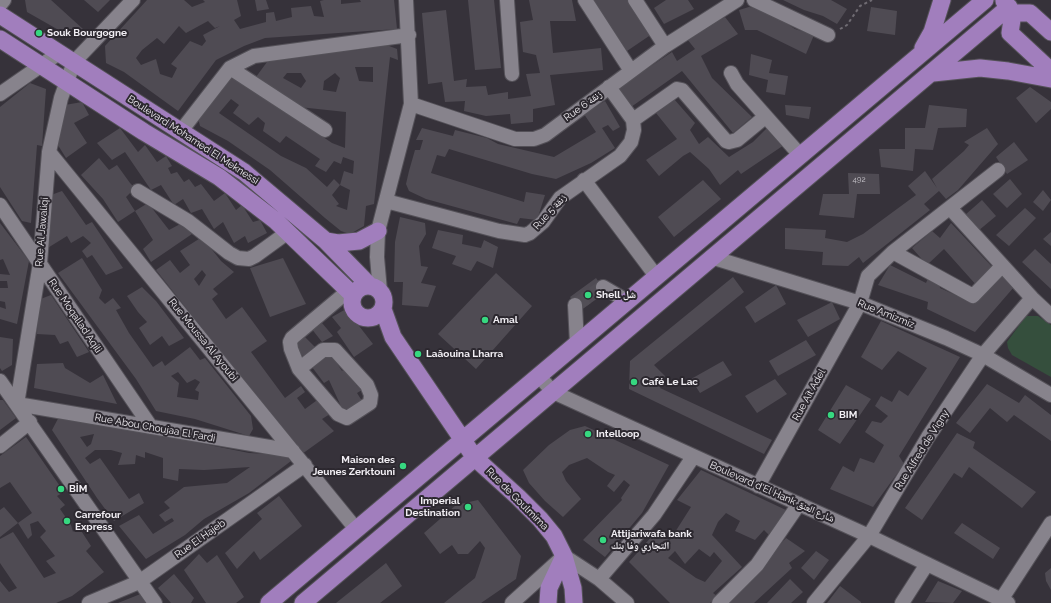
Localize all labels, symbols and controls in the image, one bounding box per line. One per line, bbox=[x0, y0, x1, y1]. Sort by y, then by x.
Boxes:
place label: Souk Bourgogne bbox=[47, 27, 127, 39]
marker: Souk Bourgogne bbox=[34, 28, 44, 38]
street label: Rue 6 زنقة bbox=[562, 88, 604, 124]
street label: Boulevard Mohamed El Meknessi bbox=[125, 93, 261, 187]
house number: 492 bbox=[852, 175, 866, 185]
street label: Rue 5 زنقة bbox=[531, 192, 569, 232]
street label: Rue Al Jawaliqi bbox=[33, 197, 51, 267]
street label: Rue Moqallad Aqili bbox=[46, 277, 104, 355]
place label: Shell شل bbox=[596, 289, 636, 301]
marker: Shell شل bbox=[583, 290, 593, 300]
street label: Rue Moussa Al Ayoubi bbox=[166, 296, 240, 384]
street label: Rue Amizmiz bbox=[856, 297, 916, 331]
place label: Amal bbox=[493, 314, 518, 326]
marker: Amal bbox=[480, 315, 490, 325]
place label: Laâouina Lharra bbox=[426, 348, 503, 360]
marker: Laâouina Lharra bbox=[413, 349, 423, 359]
street label: Rue Aït Adel bbox=[790, 367, 828, 423]
place label: Café Le Lac bbox=[642, 376, 698, 388]
marker: Café Le Lac bbox=[629, 377, 639, 387]
street label: Rue Alfred de Vigny bbox=[892, 408, 952, 492]
place label: BIM bbox=[839, 409, 857, 421]
marker: BIM bbox=[826, 410, 836, 420]
street label: Rue Abou Choujaa El Fardi bbox=[94, 411, 216, 445]
place label: Intelloop bbox=[596, 428, 639, 440]
marker: Intelloop bbox=[583, 429, 593, 439]
place label: Maison des Jeunes Zerktouni bbox=[312, 454, 395, 478]
street label: Boulevard d'El Hank شارع العنق bbox=[708, 459, 836, 525]
marker: Maison des Jeunes Zerktouni bbox=[398, 461, 408, 471]
street label: Rue de Goulmima bbox=[483, 465, 551, 533]
place label: BİM bbox=[69, 483, 87, 495]
marker: BİM bbox=[56, 484, 66, 494]
place label: Imperial Destination bbox=[405, 495, 460, 518]
marker: Imperial Destination bbox=[463, 502, 473, 512]
place label: Carrefour Express bbox=[75, 509, 121, 532]
marker: Carrefour Express bbox=[62, 516, 72, 526]
street label: Rue El Hajeb bbox=[172, 517, 228, 561]
place label: Attijariwafa bank التجاري وفا بنك bbox=[611, 528, 692, 552]
marker: Attijariwafa bank التجاري وفا بنك bbox=[598, 535, 608, 545]

